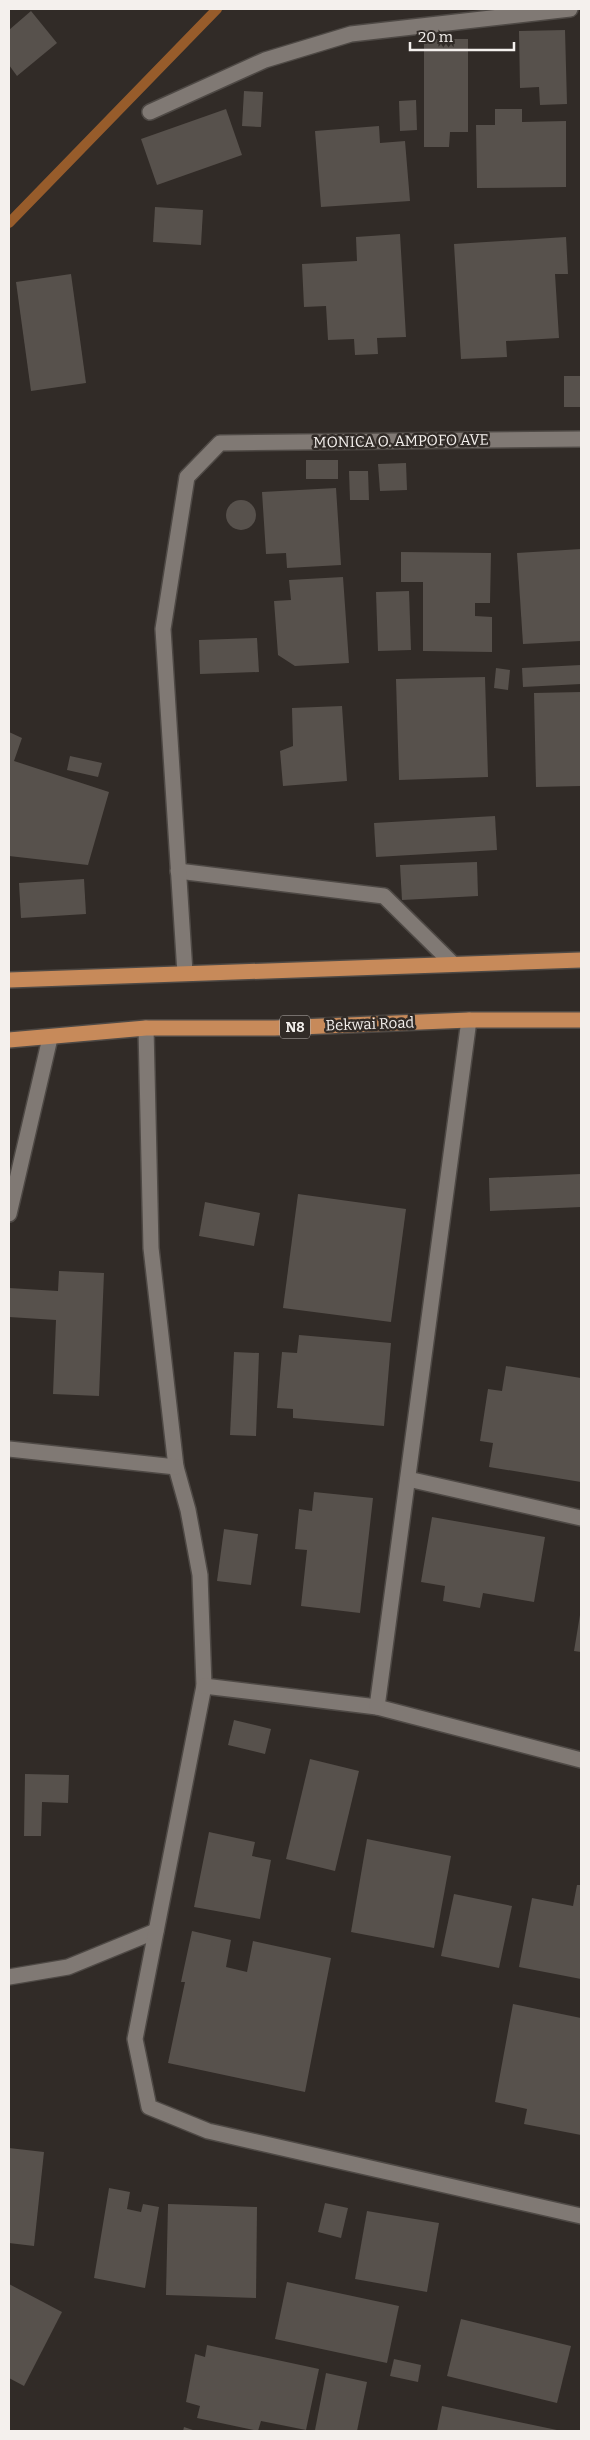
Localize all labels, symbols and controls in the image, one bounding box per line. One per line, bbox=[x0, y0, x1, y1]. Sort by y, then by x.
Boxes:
scale bar bbox=[410, 20, 514, 52]
text: 20 m bbox=[418, 28, 454, 46]
street label: MONICA O. AMPOFO AVE bbox=[313, 430, 489, 452]
street label: Bekwai Road bbox=[325, 1013, 415, 1035]
road number: N8 bbox=[280, 1016, 310, 1038]

